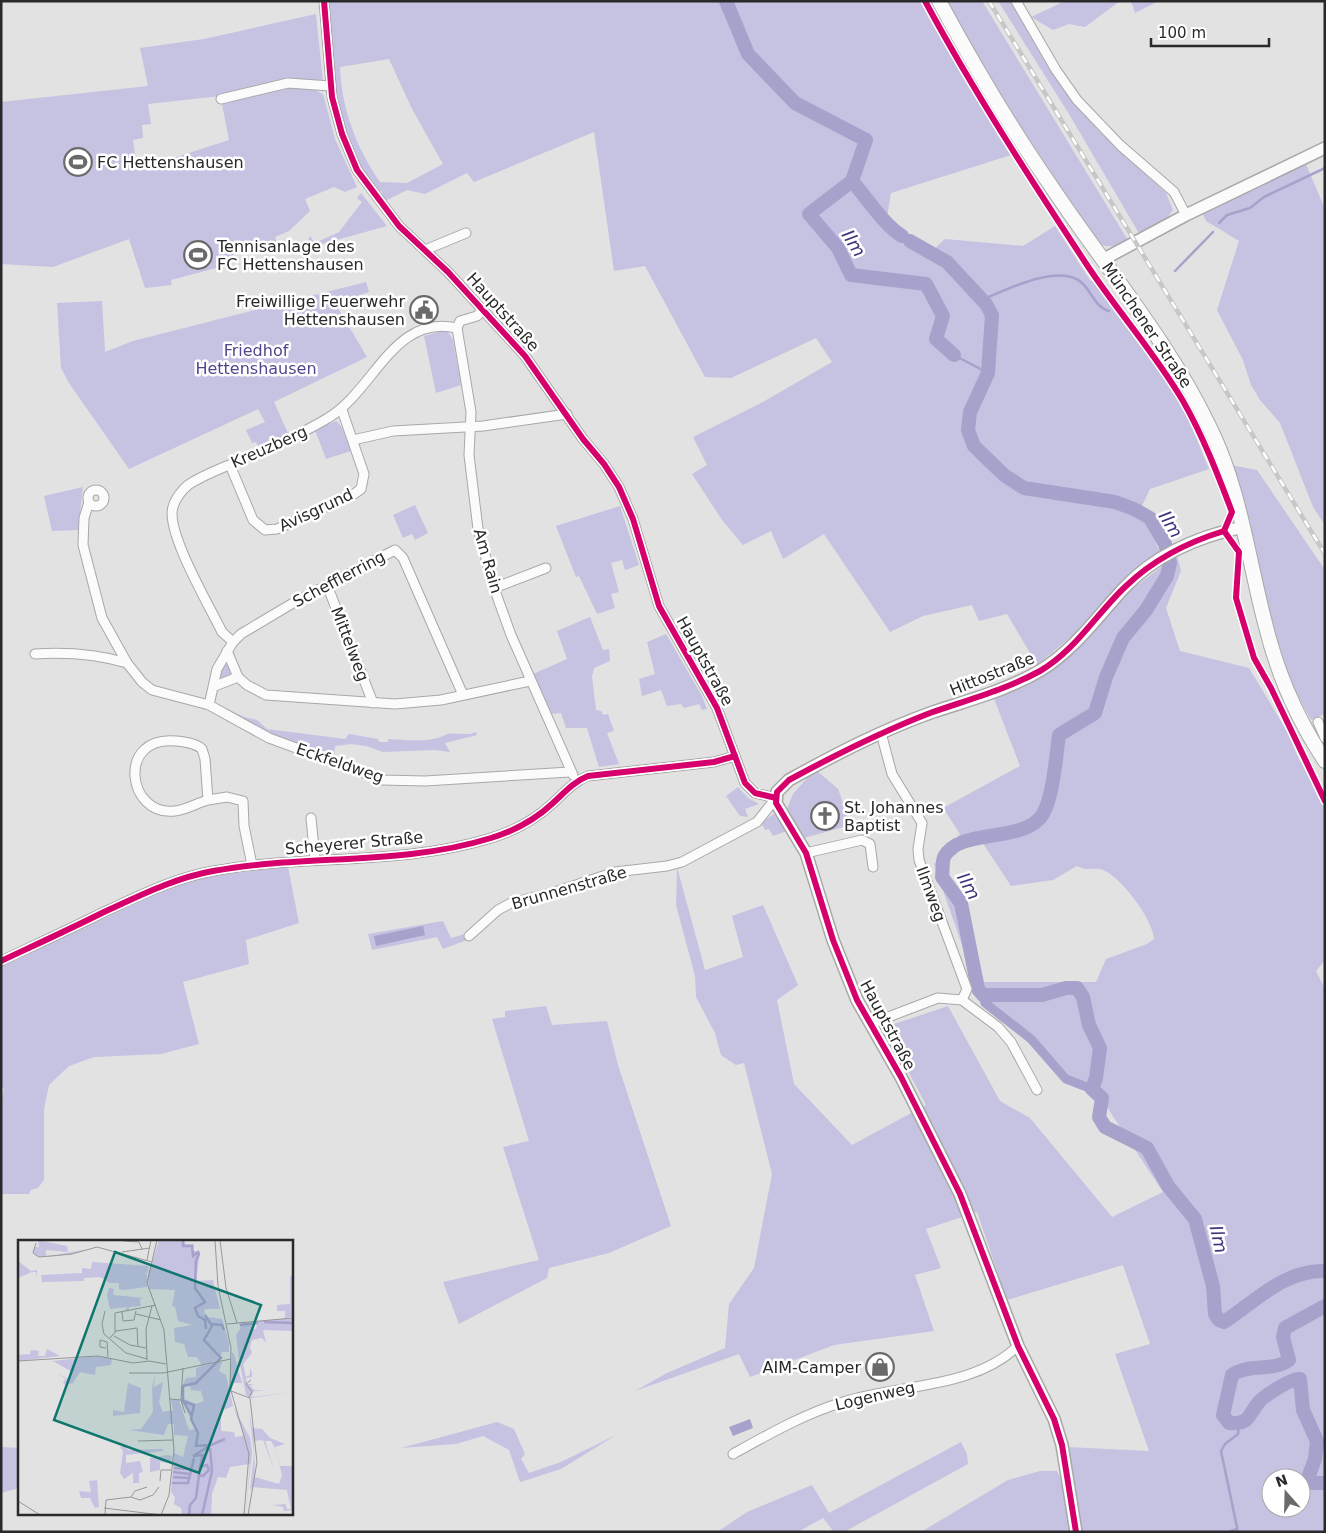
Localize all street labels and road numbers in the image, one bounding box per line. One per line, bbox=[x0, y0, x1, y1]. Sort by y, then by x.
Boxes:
street label: Münchener Straße bbox=[1098, 259, 1196, 391]
street label: Hauptstraße bbox=[463, 269, 543, 355]
street label: Kreuzberg bbox=[228, 422, 310, 472]
street label: Avisgrund bbox=[276, 485, 356, 535]
street label: Am Rain bbox=[470, 526, 506, 596]
street label: Schefflerring bbox=[290, 547, 388, 611]
street label: Mittelweg bbox=[327, 604, 373, 684]
street label: Hauptstraße bbox=[673, 613, 737, 709]
street label: Hittostraße bbox=[947, 648, 1037, 700]
street label: Eckfeldweg bbox=[294, 739, 386, 787]
street label: Scheyerer Straße bbox=[284, 827, 424, 859]
street label: Brunnenstraße bbox=[509, 862, 629, 914]
street label: Ilmweg bbox=[912, 864, 950, 924]
street label: Hauptstraße bbox=[856, 977, 920, 1073]
street label: Logenweg bbox=[833, 1378, 917, 1414]

